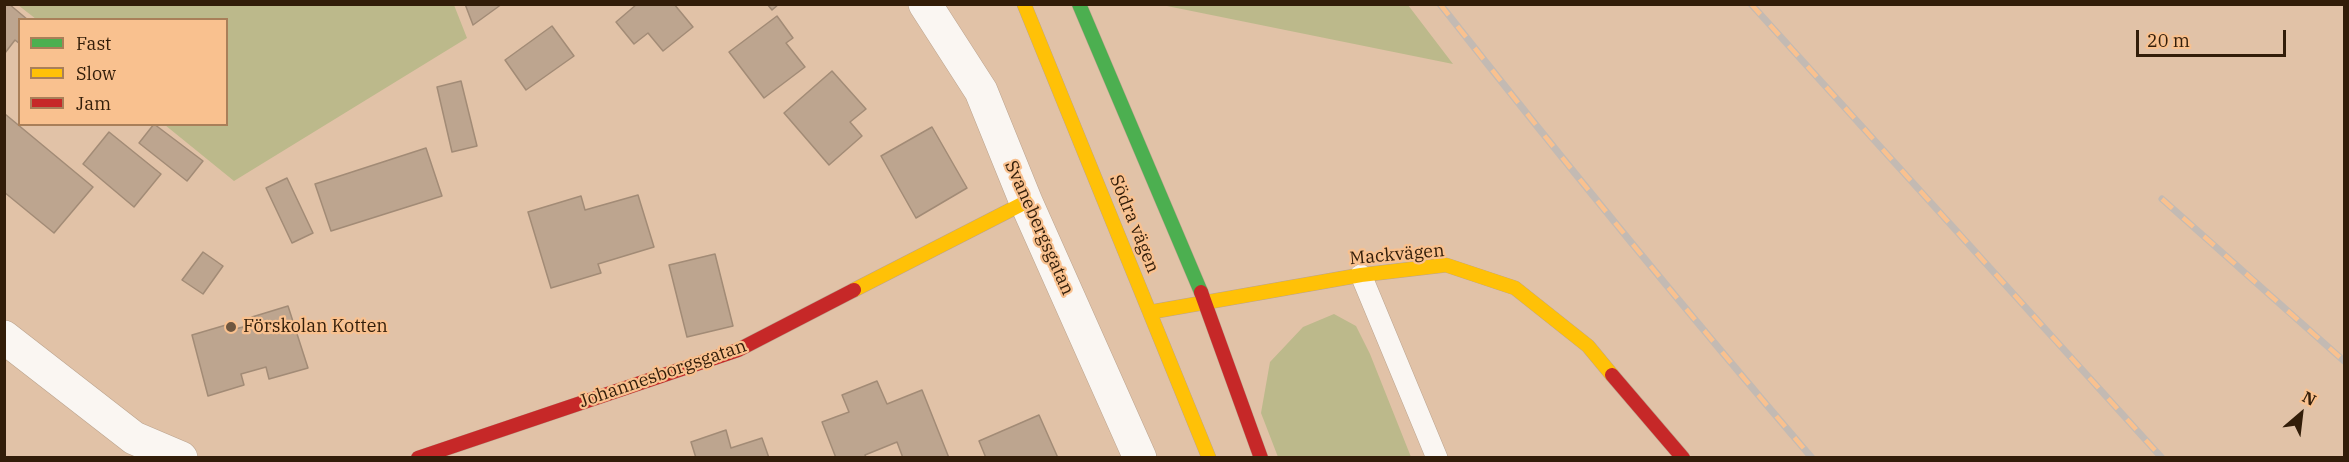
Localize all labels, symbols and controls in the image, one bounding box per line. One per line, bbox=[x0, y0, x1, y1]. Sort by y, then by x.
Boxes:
legend bbox=[18, 18, 228, 126]
scale bar bbox=[2139, 18, 2289, 56]
text: 20 m bbox=[2147, 29, 2190, 52]
text: Fast bbox=[76, 32, 111, 55]
text: Slow bbox=[76, 62, 116, 85]
text: Jam bbox=[76, 92, 111, 115]
street label: Svanebergsgatan bbox=[1000, 157, 1078, 299]
street label: Södra vägen bbox=[1105, 172, 1163, 276]
street label: Mackvägen bbox=[1349, 240, 1445, 270]
place label: Förskolan Kotten bbox=[243, 316, 388, 338]
marker: Förskolan Kotten bbox=[224, 320, 238, 334]
street label: Johannesborgsgatan bbox=[577, 335, 749, 413]
north arrow bbox=[2271, 384, 2331, 444]
text: N bbox=[2299, 386, 2320, 410]

